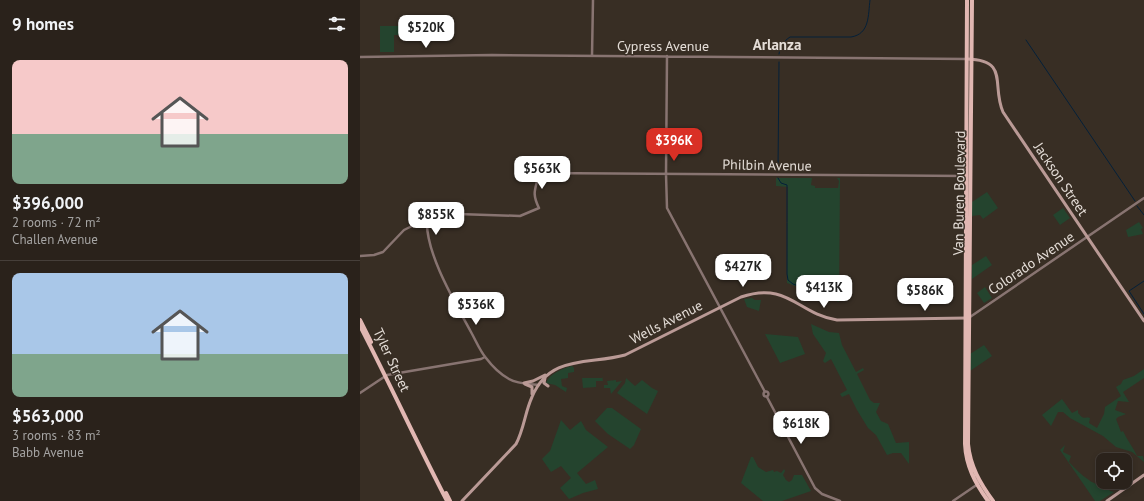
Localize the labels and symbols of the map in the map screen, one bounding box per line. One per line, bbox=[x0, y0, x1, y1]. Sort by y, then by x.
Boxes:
pin: $520K bbox=[398, 15, 454, 49]
district label: Arlanza bbox=[753, 35, 801, 54]
street label: Cypress Avenue bbox=[617, 37, 709, 55]
pin: $396K bbox=[646, 128, 702, 162]
street label: Van Buren Boulevard bbox=[949, 131, 969, 256]
street label: Jackson Street bbox=[1029, 138, 1092, 219]
street label: Philbin Avenue bbox=[722, 155, 812, 175]
pin: $563K bbox=[514, 156, 570, 190]
pin: $855K bbox=[408, 202, 464, 236]
street label: Colorado Avenue bbox=[984, 227, 1078, 299]
pin: $427K bbox=[715, 254, 771, 288]
pin: $413K bbox=[796, 275, 852, 309]
pin: $586K bbox=[897, 278, 953, 312]
pin: $536K bbox=[448, 292, 504, 326]
street label: Wells Avenue bbox=[627, 296, 705, 348]
street label: Tyler Street bbox=[369, 325, 415, 395]
pin: $618K bbox=[773, 411, 829, 445]

